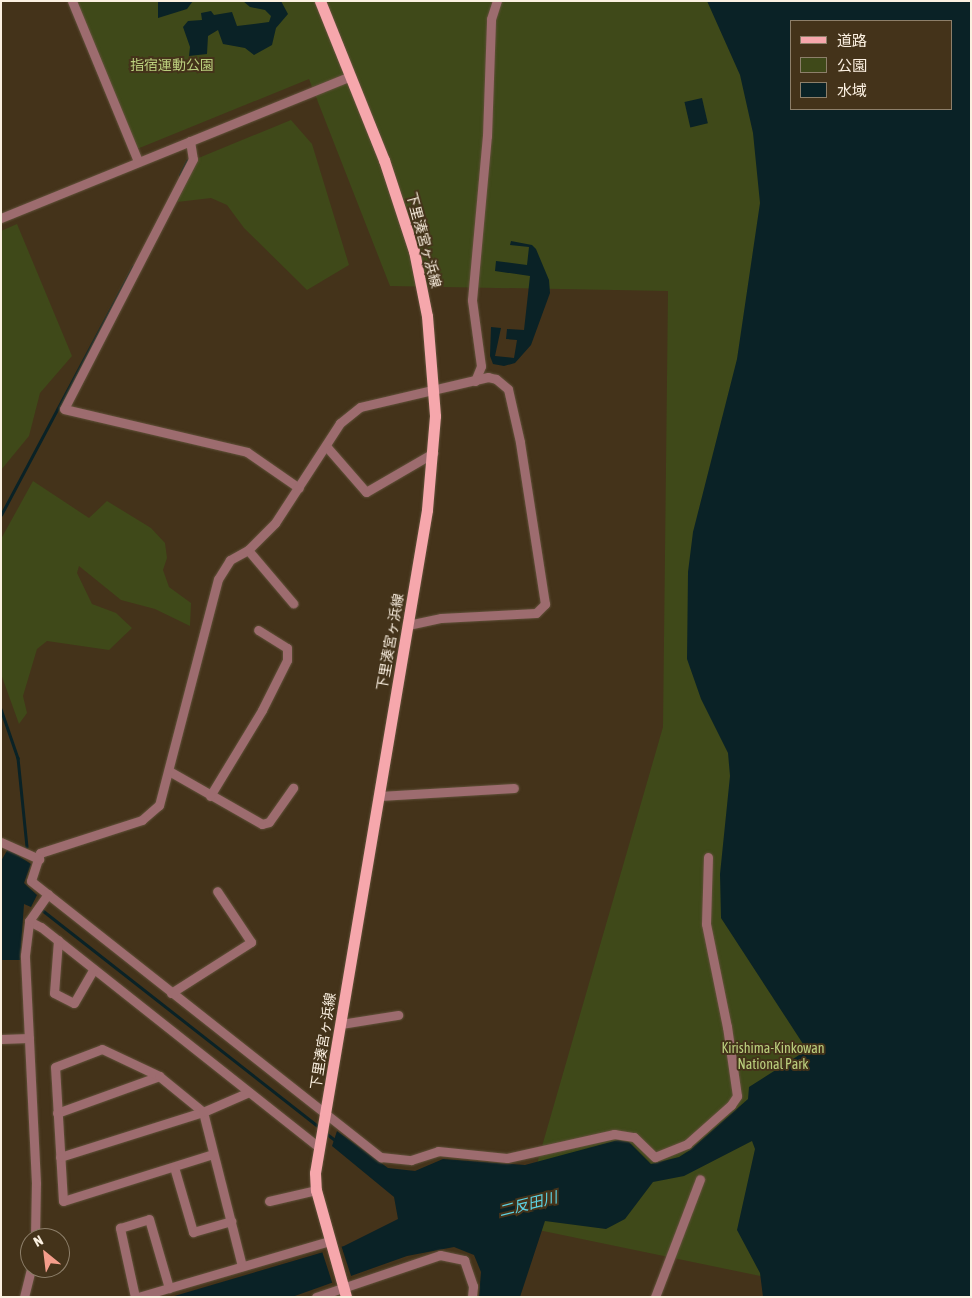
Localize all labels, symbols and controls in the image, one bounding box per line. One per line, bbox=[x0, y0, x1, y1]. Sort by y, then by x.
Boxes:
legend bbox=[790, 20, 952, 110]
text: 道路 bbox=[837, 32, 867, 49]
park label: 指宿運動公園 bbox=[130, 57, 214, 73]
text: 公園 bbox=[837, 57, 867, 74]
text: 水域 bbox=[837, 82, 867, 99]
street label: 下里湊宮ヶ浜線 bbox=[403, 190, 445, 290]
street label: 下里湊宮ヶ浜線 bbox=[373, 592, 407, 692]
street label: 下里湊宮ヶ浜線 bbox=[307, 991, 339, 1091]
park label: Kirishima-Kinkowan National Park bbox=[721, 1040, 825, 1072]
water label: 二反田川 bbox=[497, 1188, 559, 1220]
north arrow bbox=[20, 1228, 70, 1278]
text: N bbox=[31, 1232, 46, 1250]

